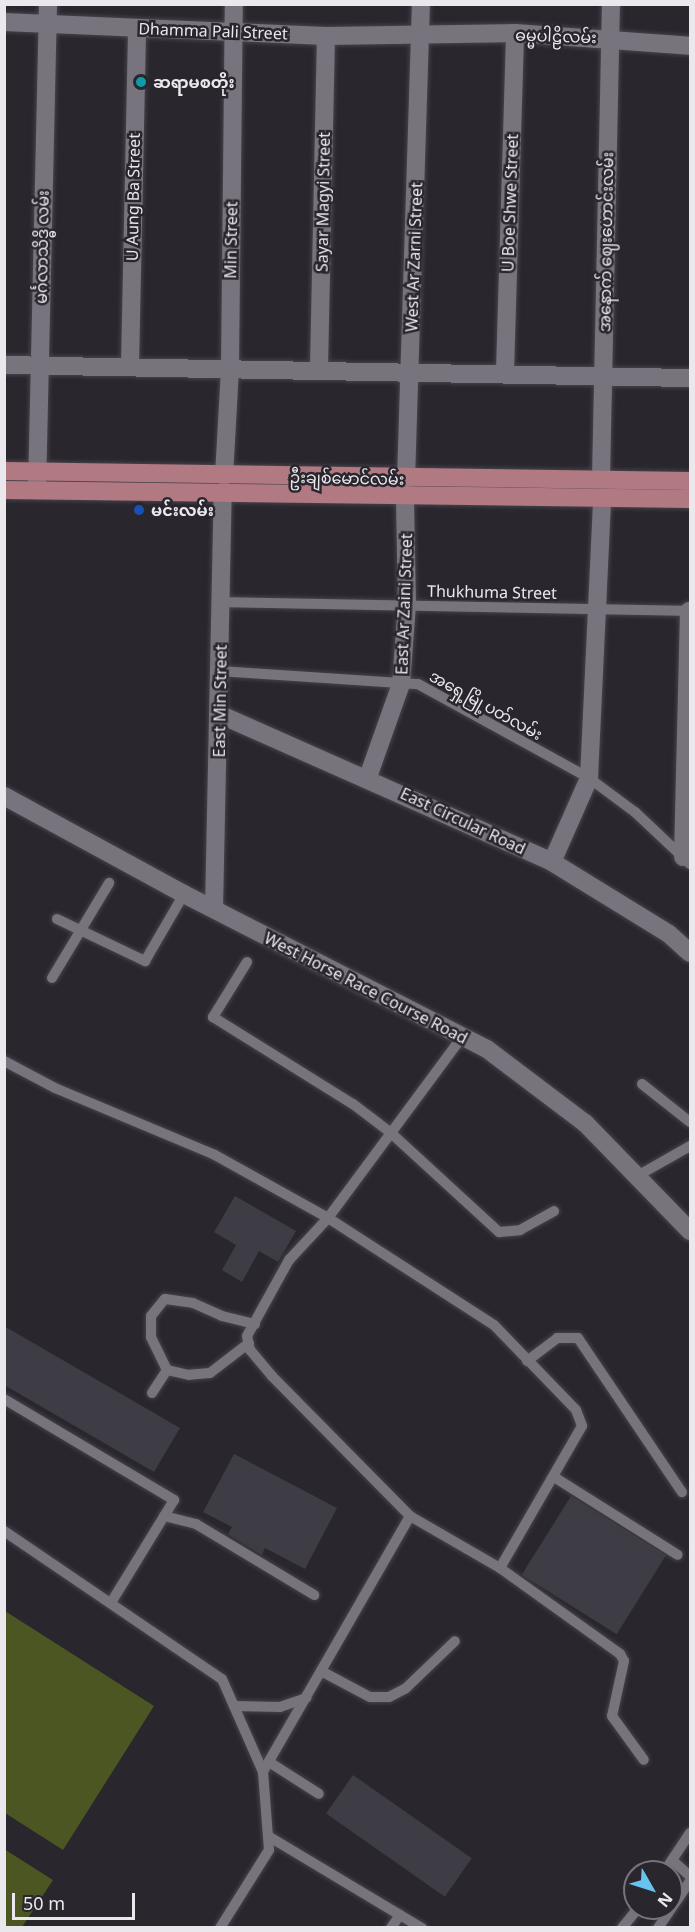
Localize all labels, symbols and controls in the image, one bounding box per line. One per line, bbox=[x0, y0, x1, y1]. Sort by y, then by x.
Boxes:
street label: Dhamma Pali Street bbox=[138, 19, 288, 43]
street label: ဓမ္မပါဠိလမ်း bbox=[515, 25, 597, 47]
place label: ဆရာမစတိုး bbox=[153, 72, 235, 92]
marker: ဆရာမစတိုး bbox=[134, 75, 148, 89]
street label: Sayar Magyi Street bbox=[312, 132, 334, 272]
street label: U Aung Ba Street bbox=[122, 133, 144, 261]
street label: U Boe Shwe Street bbox=[498, 134, 522, 272]
street label: အနောက် ဈေးဟောင်းလမ်း bbox=[595, 152, 617, 332]
street label: West Ar Zarni Street bbox=[402, 182, 426, 332]
street label: မင်္ဂလာသိဒ္ဓိ လမ်း bbox=[31, 190, 53, 304]
street label: Min Street bbox=[221, 201, 241, 279]
street label: ဦးချစ်မောင်လမ်း bbox=[290, 467, 404, 489]
place label: မင်းလမ်း bbox=[151, 500, 214, 520]
marker: မင်းလမ်း bbox=[132, 503, 146, 517]
street label: East Ar Zaini Street bbox=[392, 533, 416, 675]
street label: Thukhuma Street bbox=[427, 581, 557, 603]
street label: East Min Street bbox=[209, 644, 231, 758]
street label: အရှေ့မြို့ပတ်လမ်း bbox=[426, 666, 546, 744]
street label: East Circular Road bbox=[397, 784, 529, 858]
street label: West Horse Race Course Road bbox=[261, 928, 471, 1048]
north arrow bbox=[623, 1860, 683, 1920]
scale bar bbox=[15, 1881, 138, 1919]
text: N bbox=[653, 1888, 678, 1912]
text: 50 m bbox=[23, 1891, 65, 1915]

